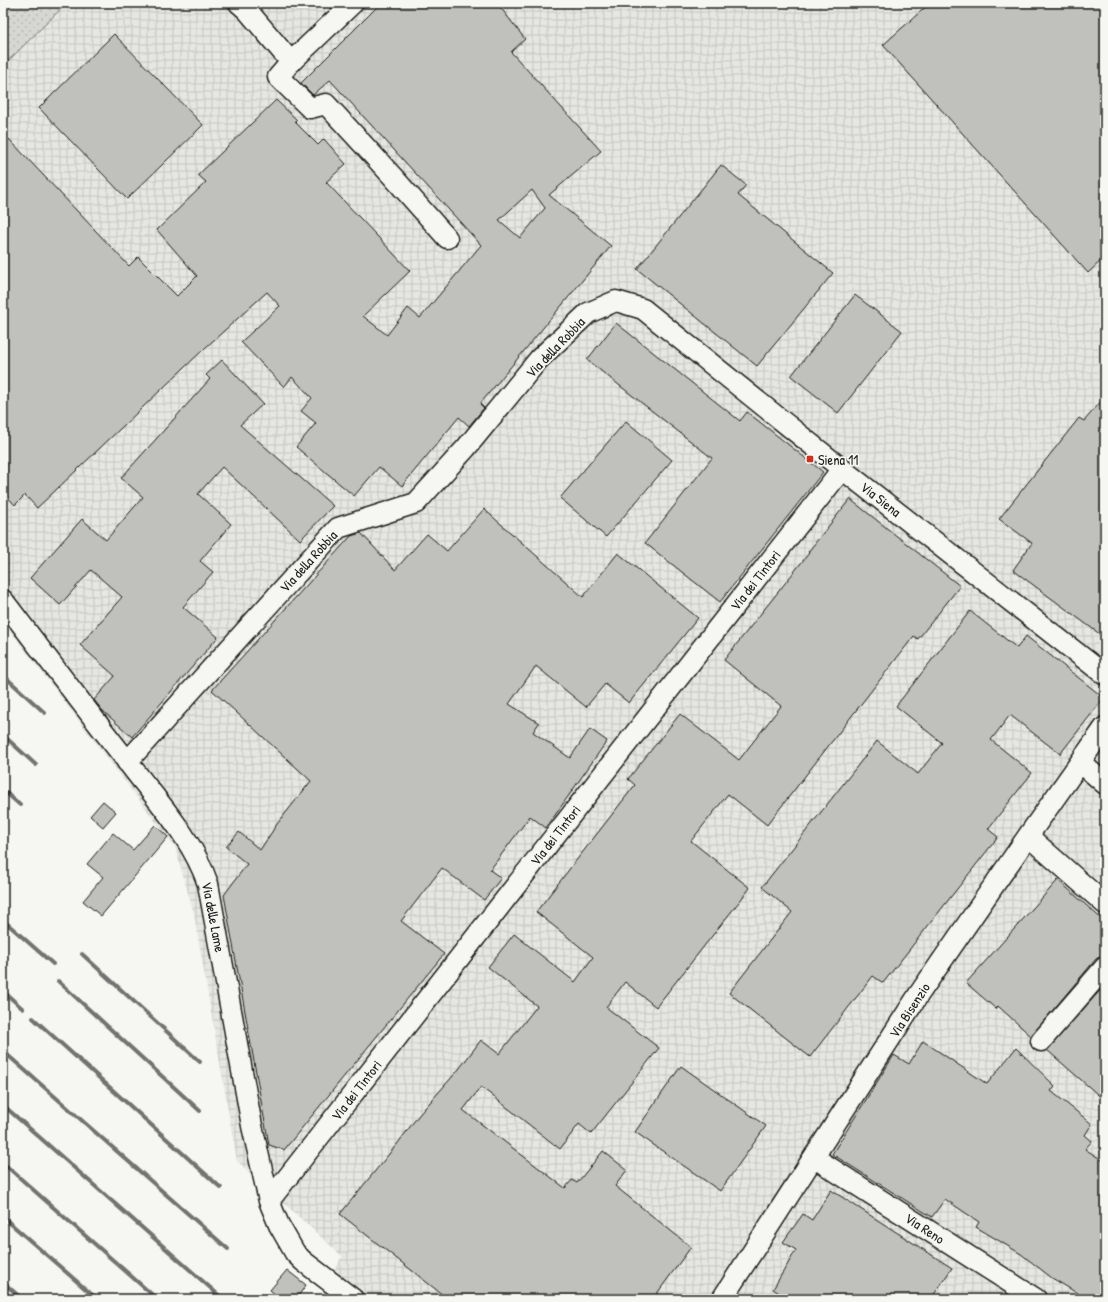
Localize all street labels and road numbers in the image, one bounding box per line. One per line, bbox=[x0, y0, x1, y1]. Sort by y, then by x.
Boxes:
street label: Via della Robbia bbox=[521, 312, 589, 382]
street label: Via Siena bbox=[857, 477, 906, 521]
street label: Via della Robbia bbox=[275, 525, 341, 596]
street label: Via dei Tintori bbox=[725, 546, 785, 614]
street label: Via dei Tintori bbox=[525, 801, 585, 869]
street label: Via delle Lame bbox=[198, 880, 230, 954]
street label: Via Bisenzio bbox=[884, 979, 934, 1041]
street label: Via dei Tintori bbox=[326, 1056, 386, 1124]
street label: Via Reno bbox=[902, 1208, 949, 1248]

